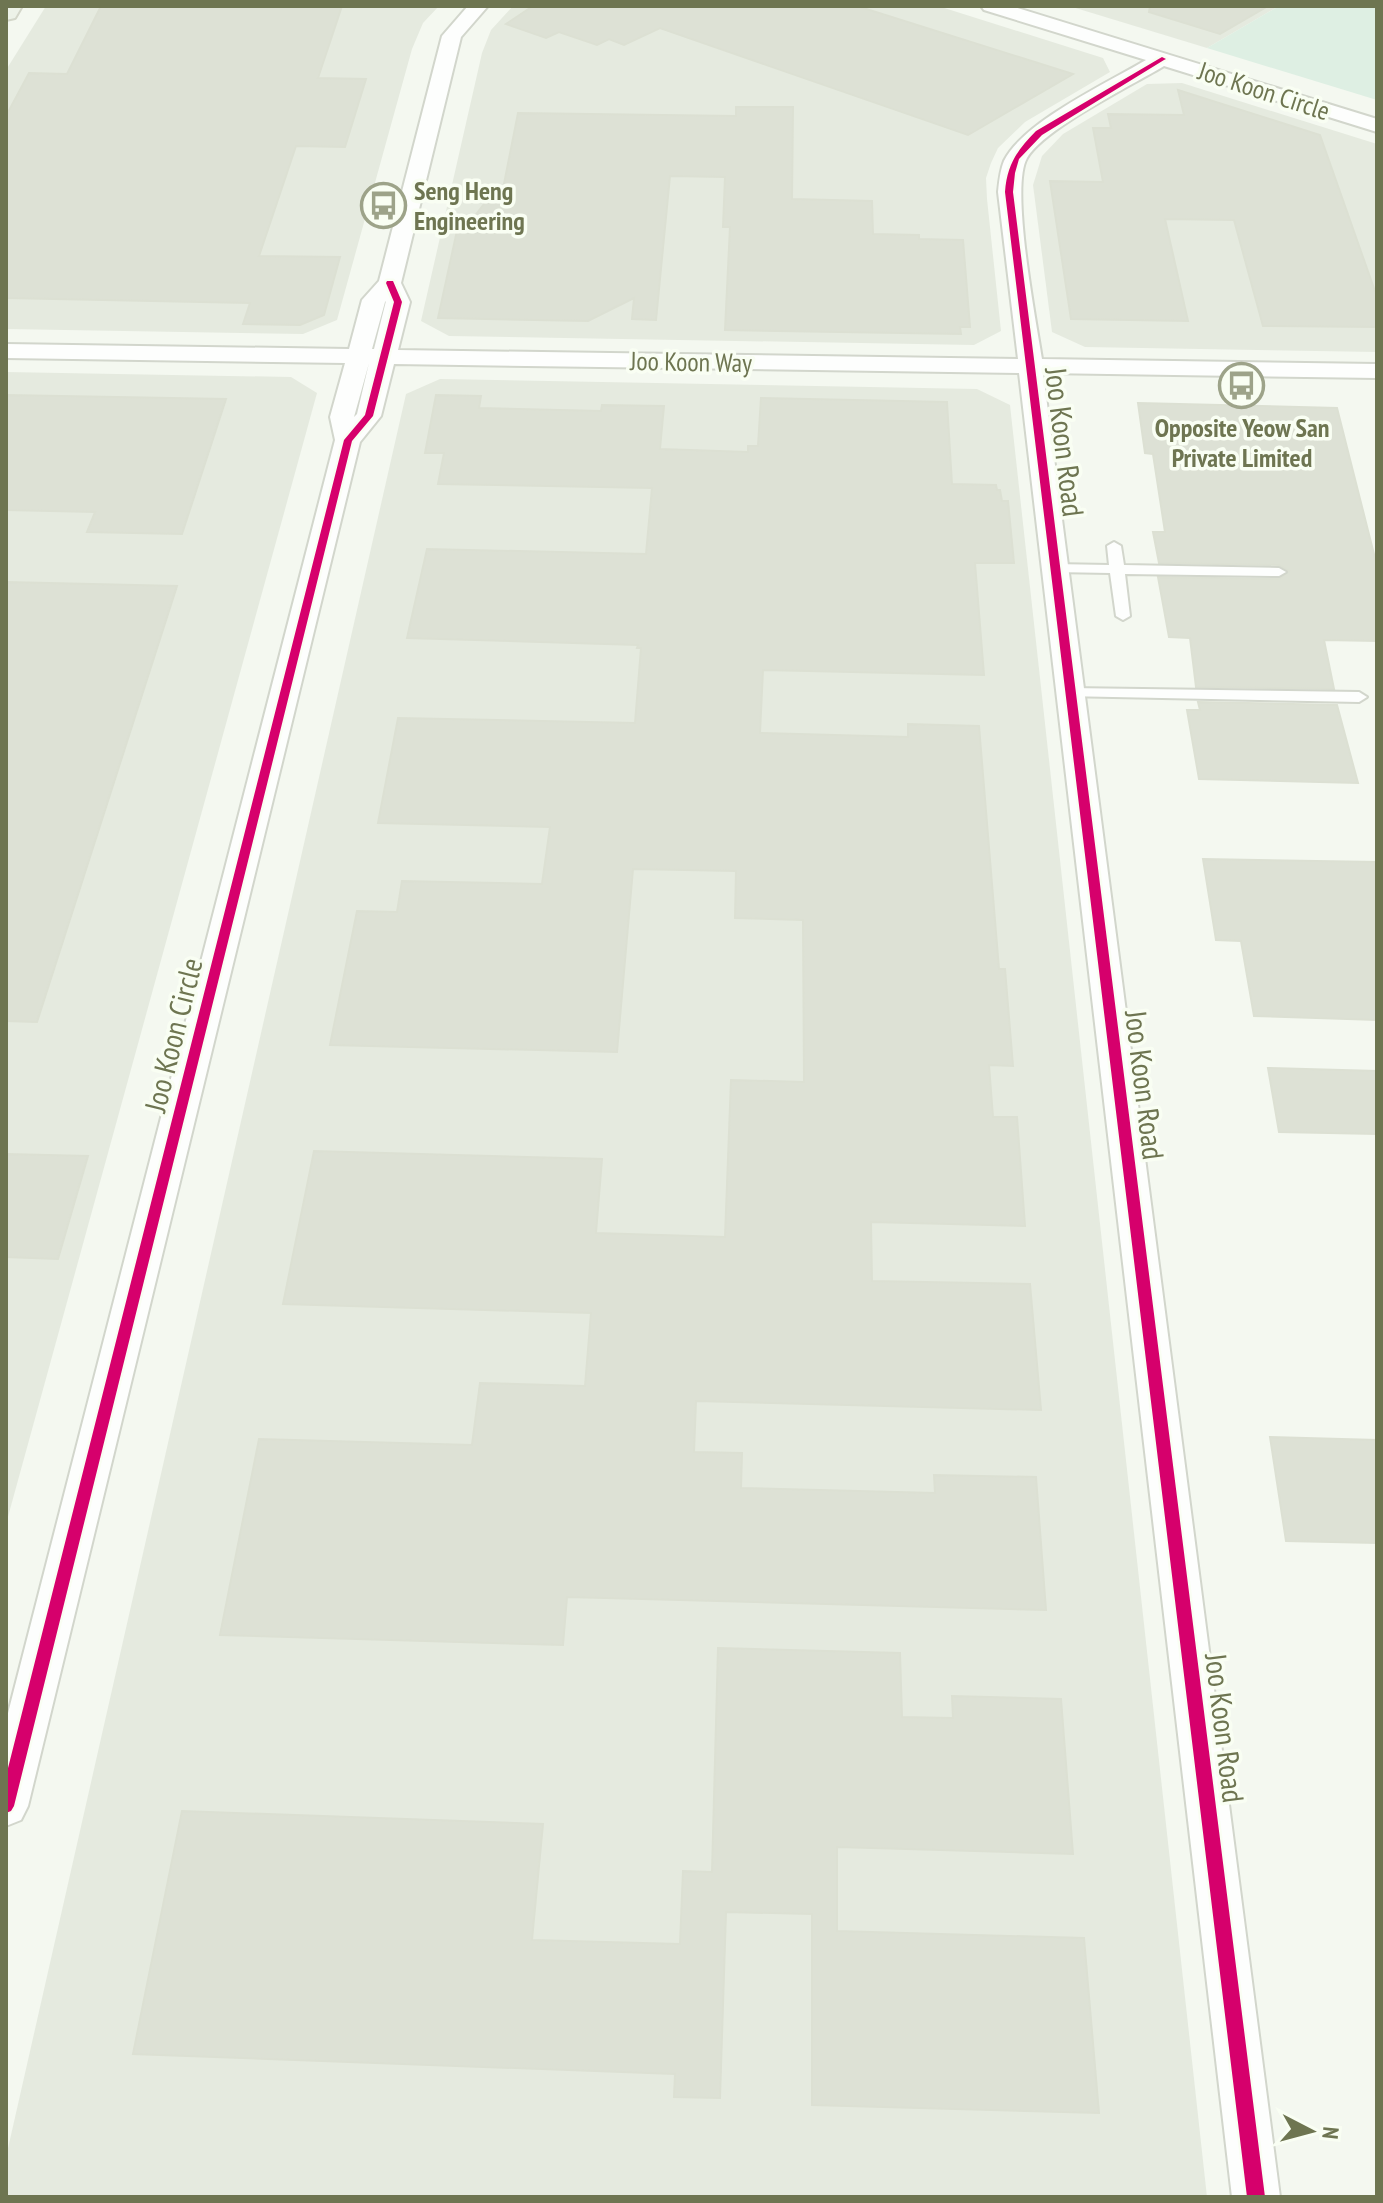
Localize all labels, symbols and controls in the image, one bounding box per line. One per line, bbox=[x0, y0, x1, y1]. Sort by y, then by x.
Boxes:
street label: Joo Koon Circle bbox=[1193, 53, 1334, 127]
place label: Seng Heng Engineering bbox=[414, 174, 525, 237]
bus stop icon: Seng Heng Engineering bbox=[359, 182, 407, 230]
street label: Joo Koon Way bbox=[629, 344, 752, 379]
bus stop icon: Opposite Yeow San Private Limited bbox=[1218, 361, 1266, 409]
street label: Joo Koon Road bbox=[1037, 364, 1094, 519]
place label: Opposite Yeow San Private Limited bbox=[1155, 411, 1329, 474]
street label: Joo Koon Circle bbox=[134, 954, 210, 1117]
street label: Joo Koon Road bbox=[1117, 1007, 1174, 1162]
street label: Joo Koon Road bbox=[1197, 1650, 1254, 1805]
north arrow bbox=[1271, 2091, 1351, 2171]
text: N bbox=[1316, 2126, 1345, 2140]

